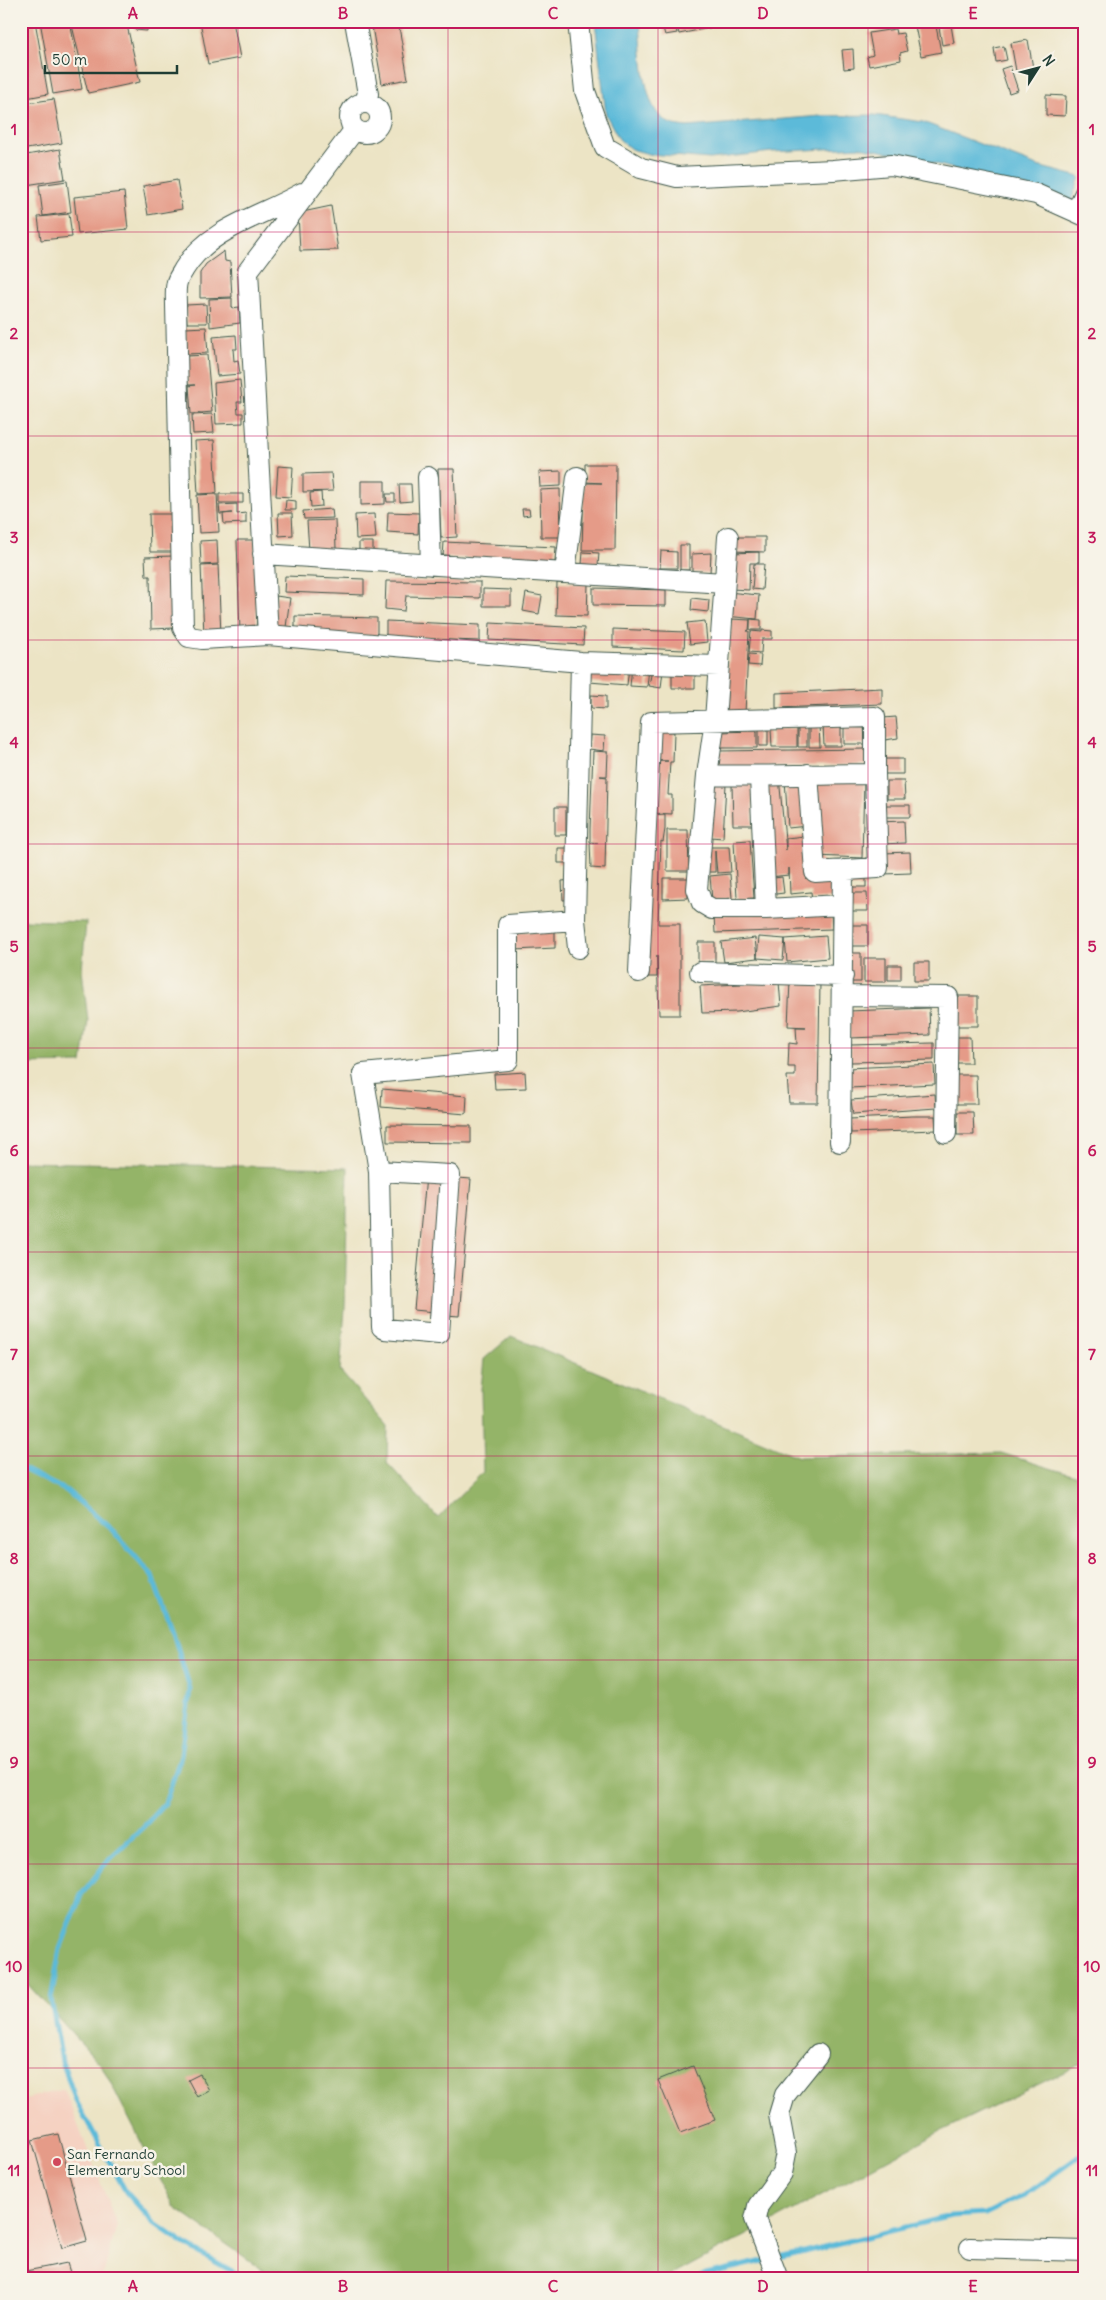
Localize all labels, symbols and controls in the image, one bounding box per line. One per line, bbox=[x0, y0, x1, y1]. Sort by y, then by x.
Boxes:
text: A bbox=[128, 3, 138, 23]
text: B bbox=[338, 3, 349, 23]
text: C bbox=[548, 3, 559, 23]
text: D bbox=[757, 3, 769, 23]
text: E bbox=[968, 3, 978, 23]
scale bar bbox=[45, 42, 178, 74]
north arrow bbox=[1014, 42, 1064, 92]
text: 50 m bbox=[52, 50, 87, 69]
text: N bbox=[1038, 51, 1059, 70]
text: 1 bbox=[11, 119, 17, 139]
text: 1 bbox=[1089, 119, 1095, 139]
text: 2 bbox=[10, 323, 19, 343]
text: 2 bbox=[1088, 323, 1097, 343]
text: 3 bbox=[9, 527, 19, 547]
text: 3 bbox=[1087, 527, 1097, 547]
text: 4 bbox=[9, 732, 19, 752]
text: 4 bbox=[1087, 732, 1097, 752]
text: 5 bbox=[9, 936, 19, 956]
text: 5 bbox=[1087, 936, 1097, 956]
text: 6 bbox=[9, 1140, 19, 1160]
text: 6 bbox=[1087, 1140, 1097, 1160]
text: 7 bbox=[10, 1344, 18, 1364]
text: 7 bbox=[1088, 1344, 1096, 1364]
text: 8 bbox=[9, 1548, 19, 1568]
text: 8 bbox=[1087, 1548, 1097, 1568]
text: 9 bbox=[9, 1752, 19, 1772]
text: 9 bbox=[1087, 1752, 1097, 1772]
text: 10 bbox=[6, 1956, 22, 1976]
text: 10 bbox=[1084, 1956, 1100, 1976]
place label: San Fernando Elementary School bbox=[67, 2145, 185, 2179]
marker: San Fernando Elementary School bbox=[51, 2156, 63, 2168]
text: 11 bbox=[8, 2160, 20, 2180]
text: 11 bbox=[1086, 2160, 1098, 2180]
text: A bbox=[128, 2276, 138, 2296]
text: B bbox=[338, 2276, 349, 2296]
text: C bbox=[548, 2276, 559, 2296]
text: D bbox=[757, 2276, 769, 2296]
text: E bbox=[968, 2276, 978, 2296]

